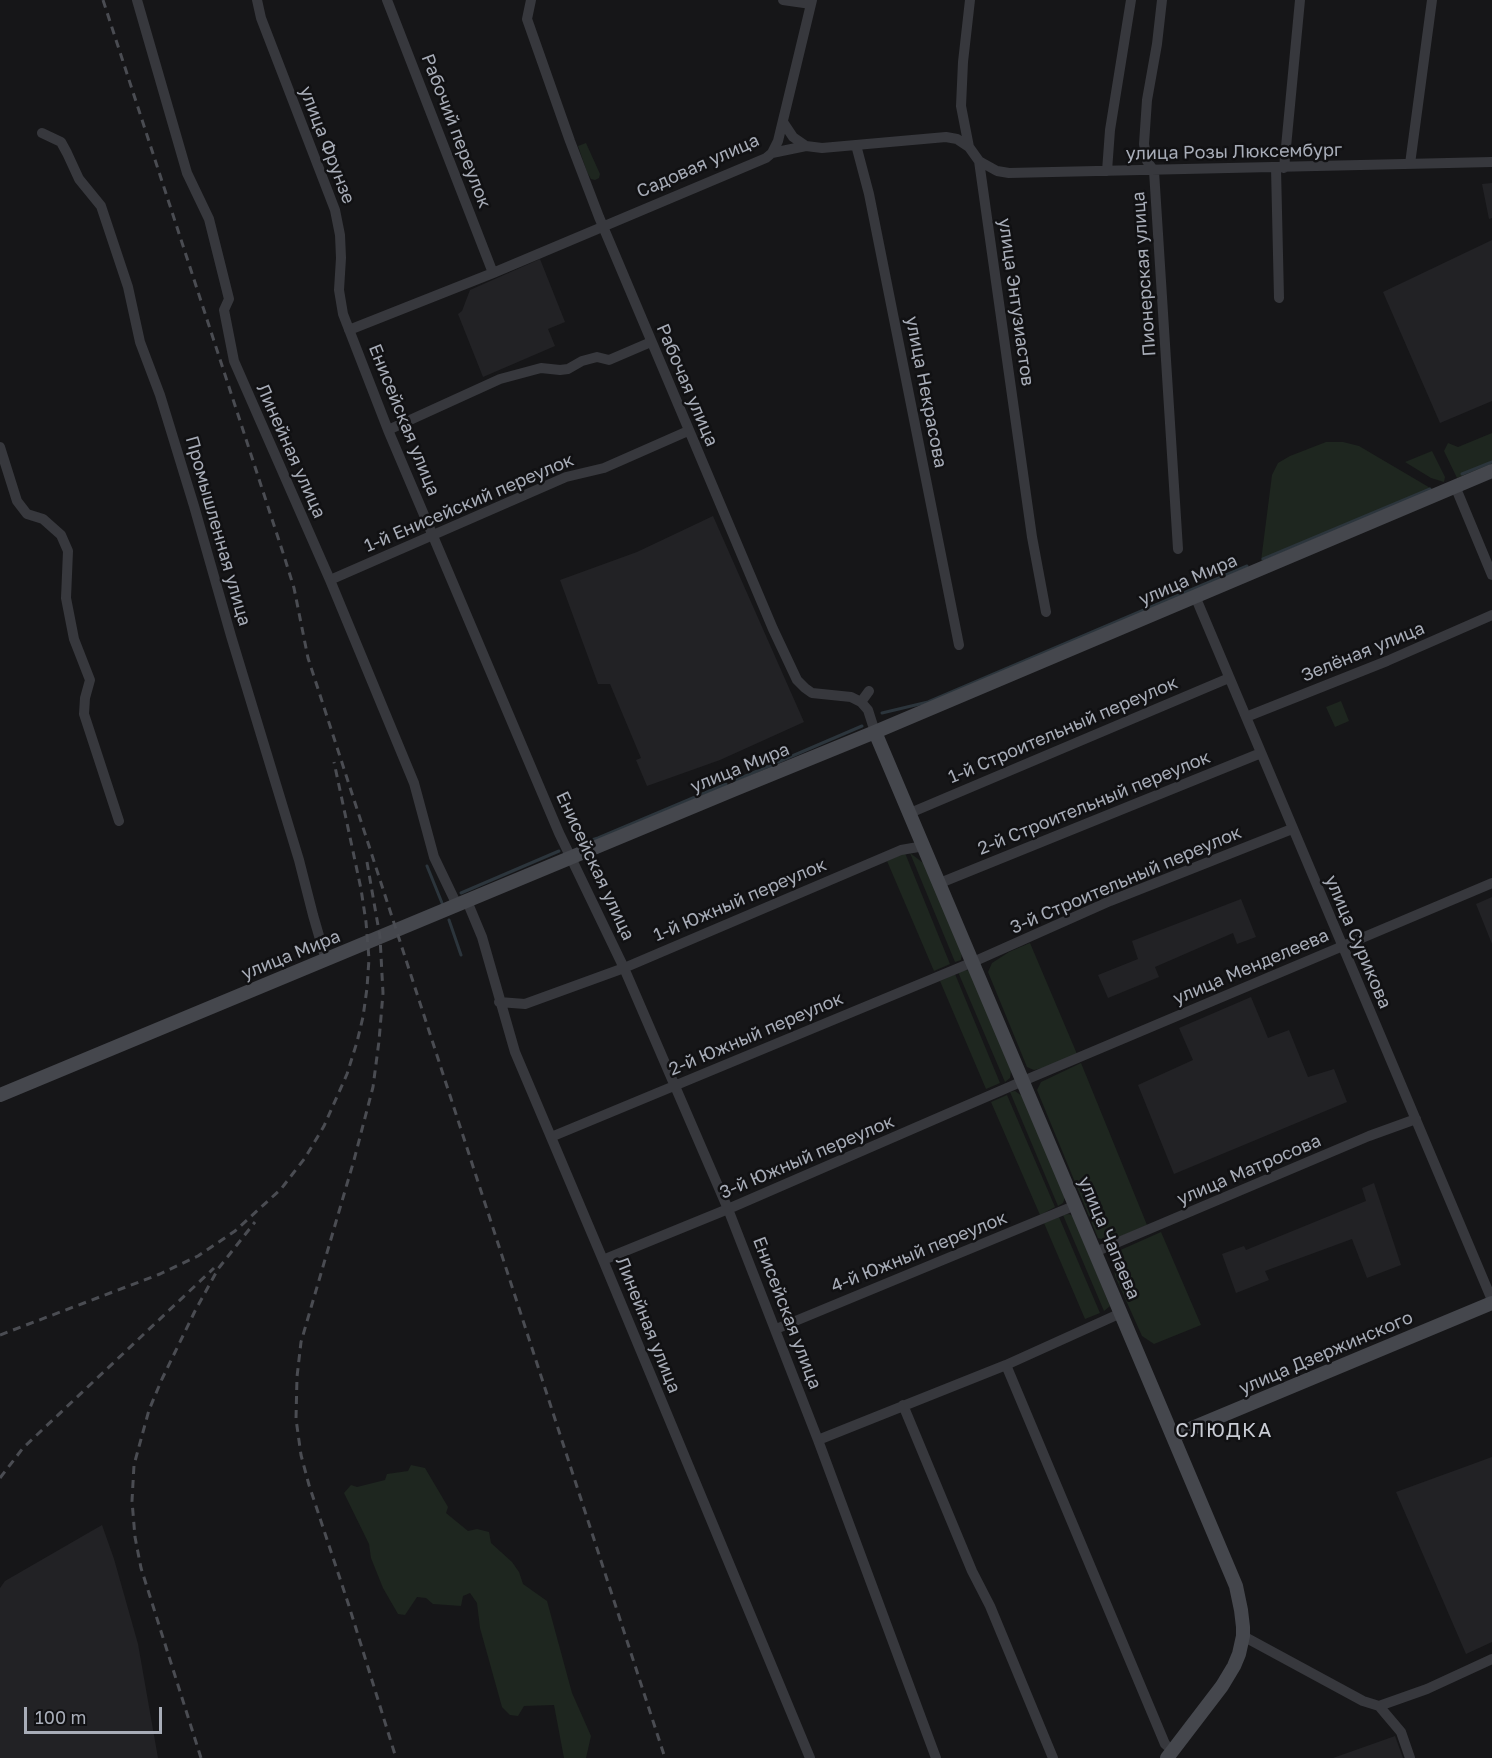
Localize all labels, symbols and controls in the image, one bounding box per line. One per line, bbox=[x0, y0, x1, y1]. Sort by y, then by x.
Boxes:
street label: Рабочий переулок bbox=[417, 51, 495, 211]
street label: улица Фрунзе bbox=[295, 83, 359, 207]
street label: Садовая улица bbox=[633, 129, 763, 203]
street label: улица Розы Люксембург bbox=[1126, 139, 1342, 165]
street label: Пионерская улица bbox=[1127, 191, 1161, 357]
street label: улица Энтузиастов bbox=[994, 217, 1038, 387]
street label: улица Некрасова bbox=[901, 314, 951, 470]
street label: Рабочая улица bbox=[651, 320, 723, 450]
street label: Енисейская улица bbox=[364, 341, 444, 499]
street label: Линейная улица bbox=[252, 380, 330, 522]
street label: Промышленная улица bbox=[181, 434, 255, 628]
street label: 1-й Енисейский переулок bbox=[361, 449, 577, 557]
street label: улица Мира bbox=[1135, 550, 1241, 610]
street label: Зелёная улица bbox=[1298, 617, 1428, 687]
street label: 1-й Строительный переулок bbox=[945, 672, 1181, 788]
street label: улица Мира bbox=[687, 738, 793, 798]
street label: 2-й Строительный переулок bbox=[975, 746, 1213, 860]
street label: Енисейская улица bbox=[551, 788, 639, 944]
street label: 3-й Строительный переулок bbox=[1007, 821, 1245, 939]
street label: 1-й Южный переулок bbox=[650, 854, 830, 946]
street label: улица Сурикова bbox=[1320, 872, 1396, 1012]
street label: улица Менделеева bbox=[1170, 924, 1332, 1010]
street label: улица Мира bbox=[238, 925, 344, 985]
street label: 2-й Южный переулок bbox=[665, 987, 847, 1081]
street label: 3-й Южный переулок bbox=[716, 1110, 898, 1204]
street label: улица Матросова bbox=[1174, 1130, 1324, 1210]
street label: улица Чапаева bbox=[1073, 1173, 1145, 1303]
street label: 4-й Южный переулок bbox=[828, 1207, 1010, 1297]
street label: Енисейская улица bbox=[748, 1234, 826, 1392]
street label: Линейная улица bbox=[611, 1254, 685, 1396]
street label: улица Дзержинского bbox=[1236, 1307, 1416, 1399]
district label: СЛЮДКА bbox=[1175, 1419, 1273, 1443]
scale bar bbox=[27, 1695, 165, 1733]
text: 100 m bbox=[35, 1706, 86, 1728]

